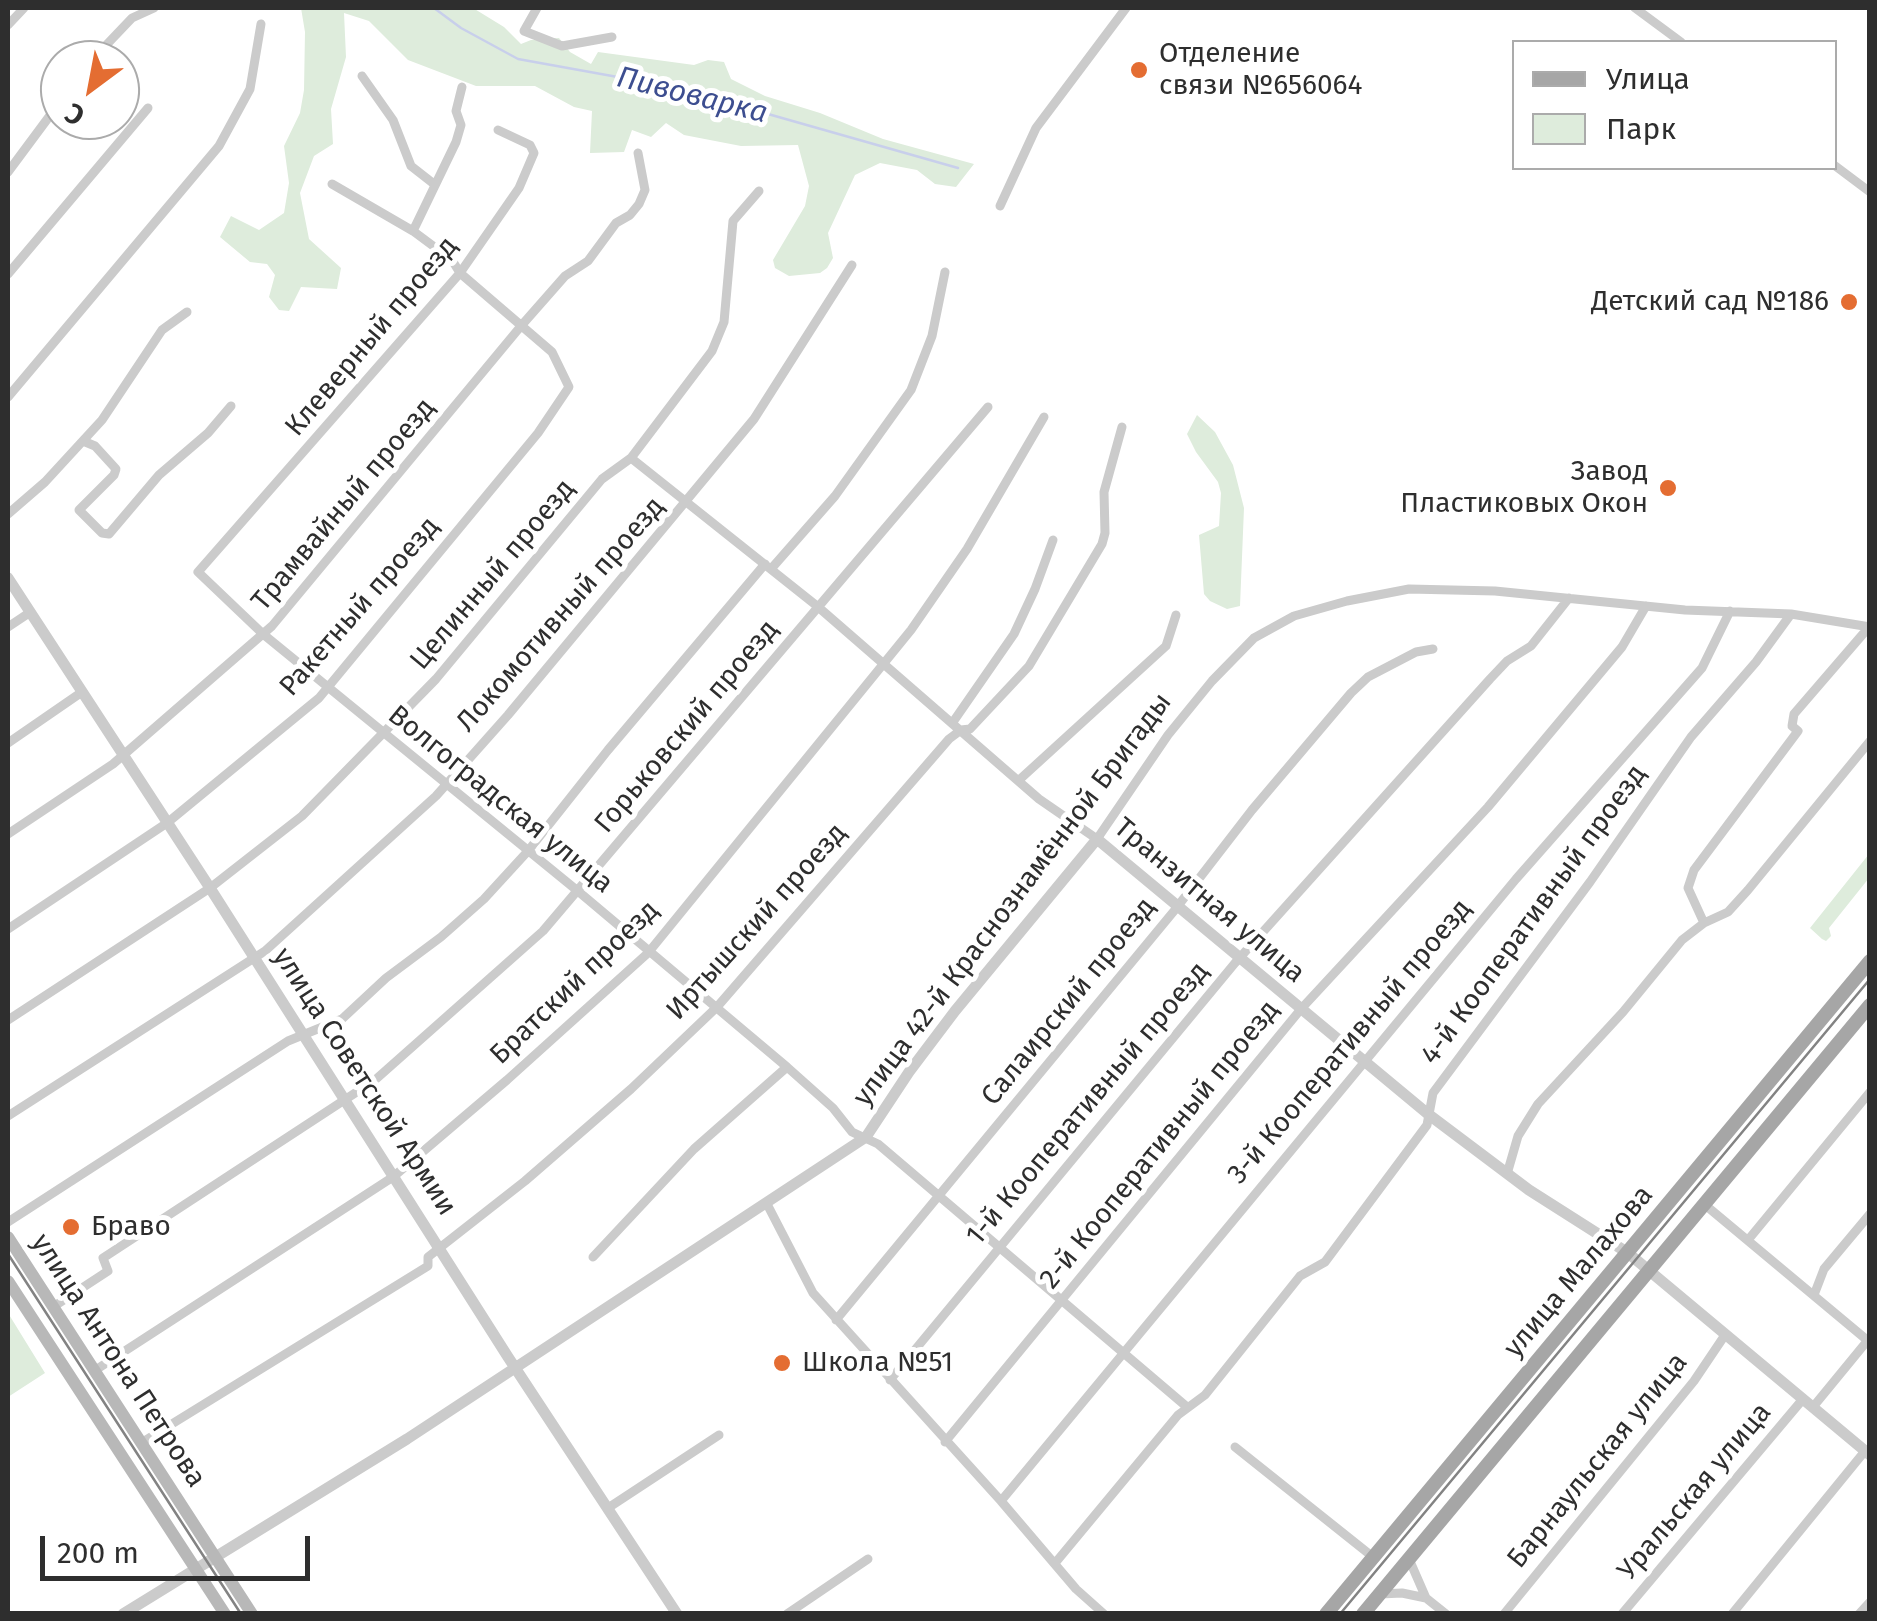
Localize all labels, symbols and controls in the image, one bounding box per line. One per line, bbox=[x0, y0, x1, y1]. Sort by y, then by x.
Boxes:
place label: Отделение связи №656064 bbox=[1159, 37, 1362, 103]
north arrow bbox=[40, 40, 140, 140]
legend bbox=[1512, 40, 1837, 170]
marker: Отделение связи №656064 bbox=[1128, 59, 1150, 81]
water label: Пивоварка bbox=[613, 60, 771, 132]
text: Улица bbox=[1606, 61, 1690, 97]
text: С bbox=[59, 96, 90, 132]
text: Парк bbox=[1606, 111, 1676, 147]
street label: Клеверный проезд bbox=[279, 230, 465, 444]
place label: Детский сад №186 bbox=[1591, 285, 1829, 319]
marker: Детский сад №186 bbox=[1838, 291, 1860, 313]
street label: Трамвайный проезд bbox=[245, 392, 443, 618]
place label: Завод Пластиковых Окон bbox=[1400, 455, 1648, 521]
street label: Целинный проезд bbox=[404, 473, 582, 677]
marker: Завод Пластиковых Окон bbox=[1657, 477, 1679, 499]
street label: Локомотивный проезд bbox=[450, 491, 672, 739]
street label: Ракетный проезд bbox=[273, 511, 447, 703]
street label: Горьковский проезд bbox=[588, 614, 786, 840]
street label: улица 42-й Краснознамённой Бригады bbox=[847, 687, 1179, 1113]
street label: Волгоградская улица bbox=[381, 699, 619, 901]
street label: 4-й Кооперативный проезд bbox=[1414, 759, 1654, 1071]
street label: Транзитная улица bbox=[1107, 811, 1311, 991]
street label: Иртышский проезд bbox=[660, 817, 854, 1027]
street label: Салаирский проезд bbox=[975, 891, 1163, 1113]
street label: 3-й Кооперативный проезд bbox=[1221, 893, 1479, 1191]
street label: Братский проезд bbox=[484, 894, 666, 1072]
street label: улица Советской Армии bbox=[265, 942, 463, 1222]
street label: 1-й Кооперативный проезд bbox=[960, 956, 1216, 1252]
street label: 2-й Кооперативный проезд bbox=[1033, 994, 1287, 1296]
street label: улица Малахова bbox=[1497, 1179, 1661, 1365]
place label: Браво bbox=[91, 1210, 171, 1244]
marker: Браво bbox=[60, 1216, 82, 1238]
street label: улица Антона Петрова bbox=[23, 1228, 213, 1494]
place label: Школа №51 bbox=[802, 1346, 953, 1380]
street label: Барнаульская улица bbox=[1501, 1347, 1695, 1575]
marker: Школа №51 bbox=[771, 1352, 793, 1374]
street label: Уральская улица bbox=[1611, 1397, 1779, 1587]
scale bar bbox=[45, 1516, 315, 1578]
text: 200 m bbox=[57, 1535, 139, 1571]

